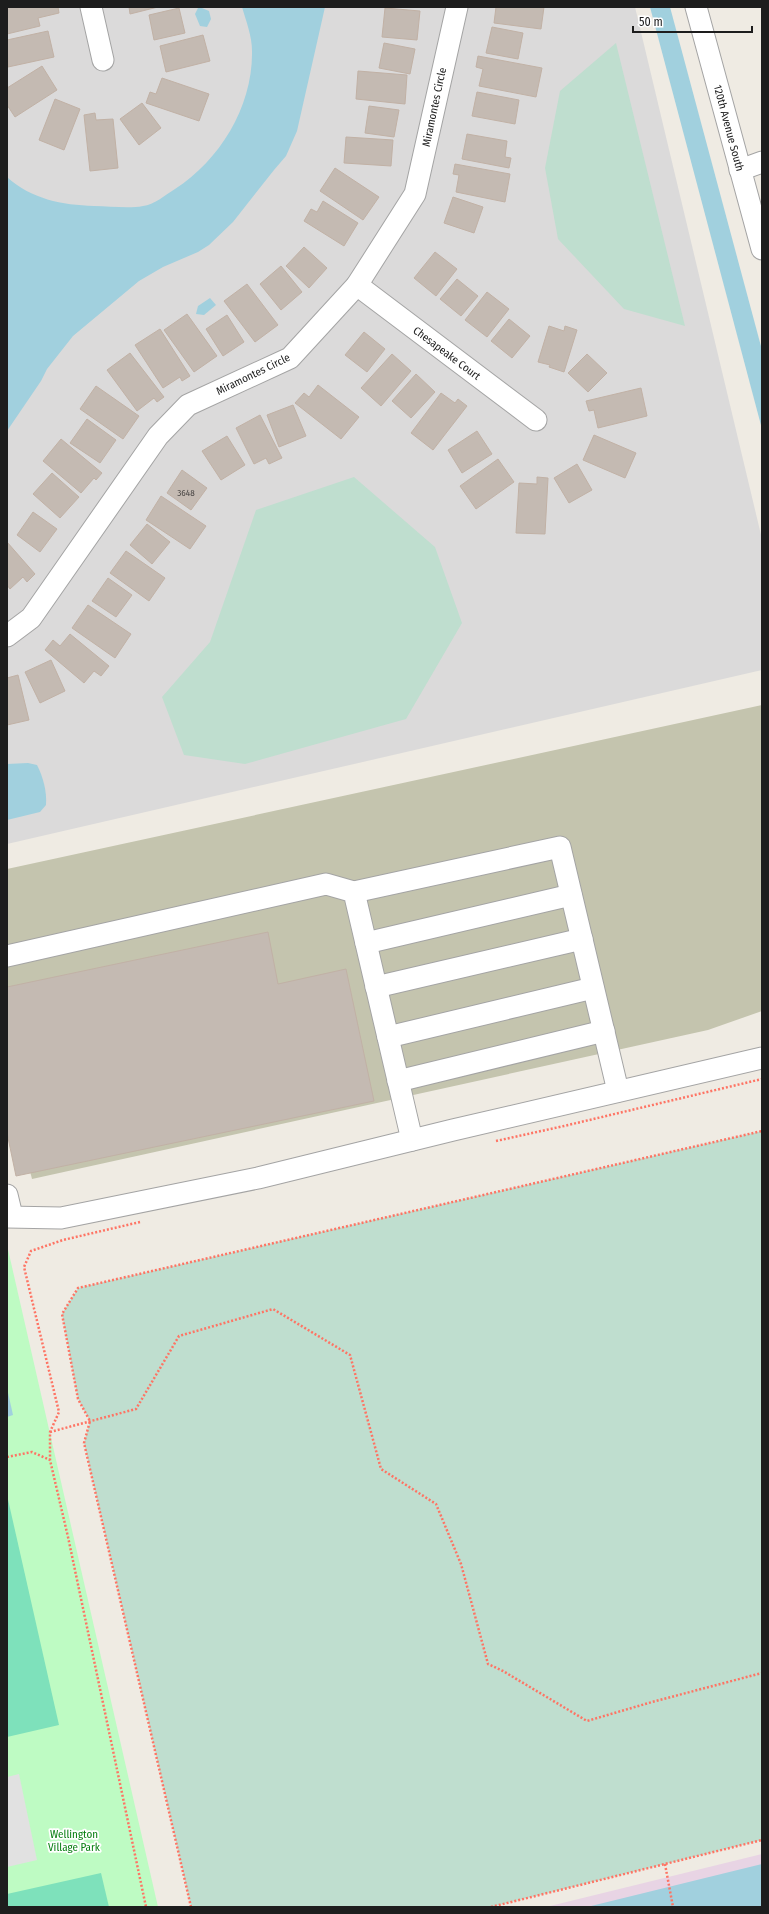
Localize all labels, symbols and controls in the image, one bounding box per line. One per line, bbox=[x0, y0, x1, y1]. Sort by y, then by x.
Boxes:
scale bar bbox=[633, 8, 752, 34]
text: 50 m bbox=[639, 15, 663, 29]
street label: Miramontes Circle bbox=[420, 66, 449, 148]
street label: 120th Avenue South bbox=[711, 84, 746, 173]
street label: Chesapeake Court bbox=[411, 324, 483, 383]
street label: Miramontes Circle bbox=[214, 351, 292, 398]
house number: 3648 bbox=[177, 488, 195, 498]
park label: Wellington Village Park bbox=[48, 1828, 101, 1854]

